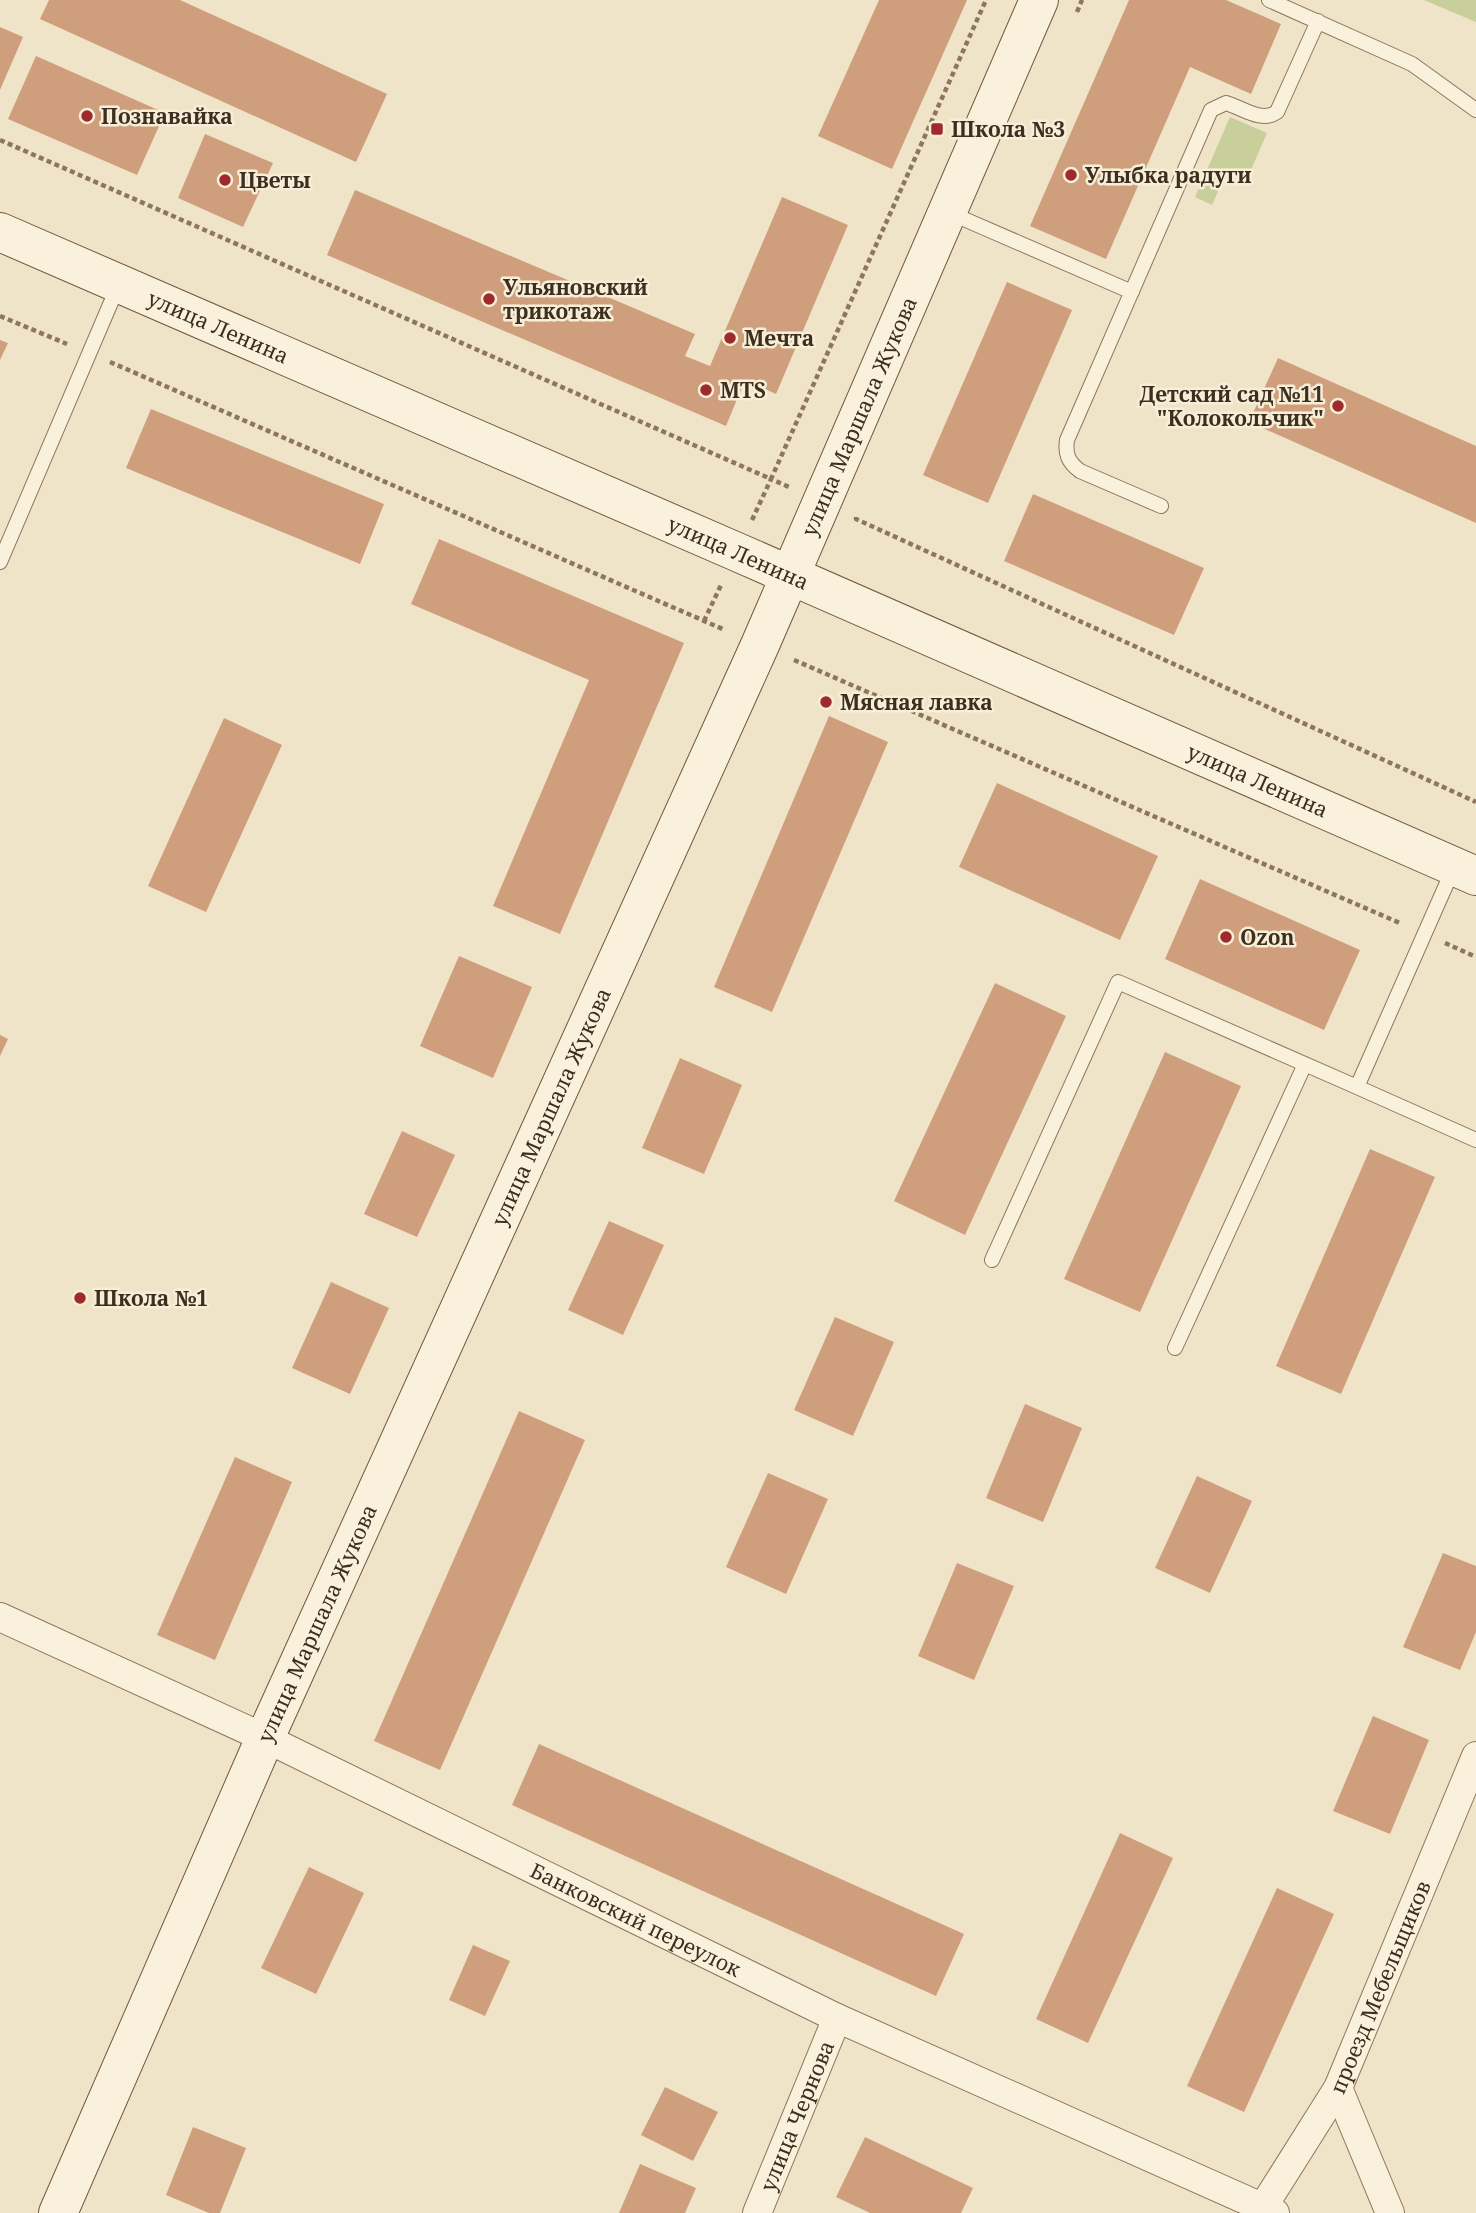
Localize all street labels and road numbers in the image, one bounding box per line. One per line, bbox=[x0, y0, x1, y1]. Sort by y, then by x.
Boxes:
street label: улица Ленина bbox=[143, 284, 293, 370]
street label: улица Маршала Жукова bbox=[795, 292, 923, 541]
street label: улица Ленина bbox=[663, 510, 813, 596]
street label: улица Ленина bbox=[1183, 737, 1333, 823]
street label: улица Маршала Жукова bbox=[485, 983, 617, 1230]
street label: улица Маршала Жукова bbox=[251, 1500, 383, 1747]
street label: Банковский переулок bbox=[526, 1856, 746, 1983]
street label: проезд Мебельщиков bbox=[1323, 1876, 1437, 2098]
street label: улица Чернова bbox=[753, 2036, 840, 2196]

